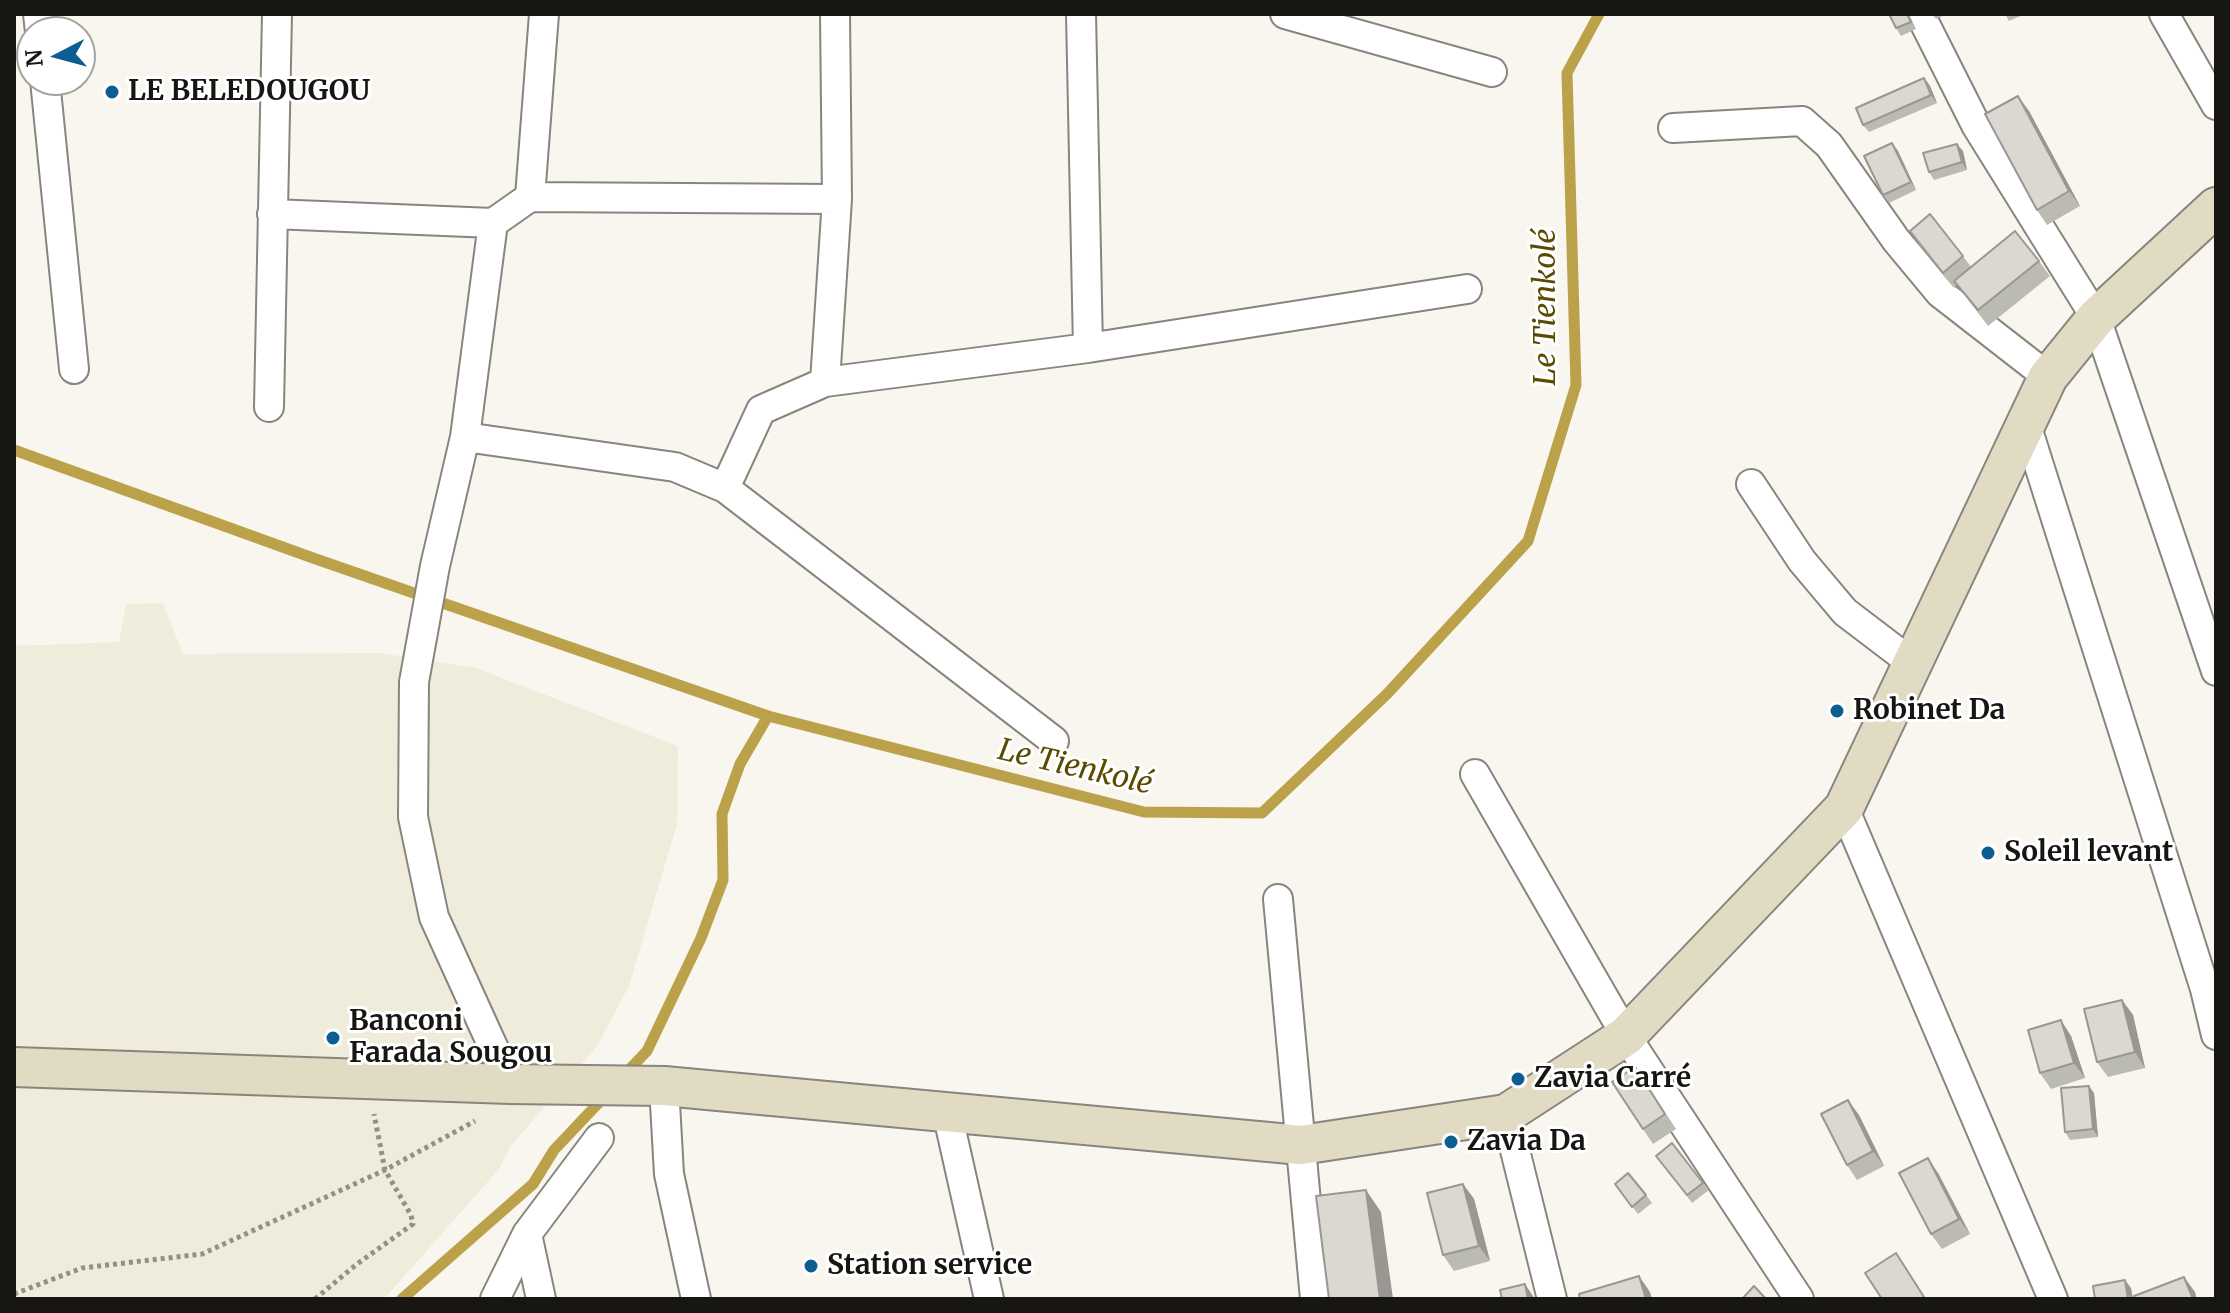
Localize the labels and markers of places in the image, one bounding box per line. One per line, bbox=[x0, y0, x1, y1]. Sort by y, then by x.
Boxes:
place label: LE BELEDOUGOU bbox=[128, 75, 370, 109]
marker: LE BELEDOUGOU bbox=[103, 83, 121, 101]
place label: Robinet Da bbox=[1853, 694, 2005, 728]
marker: Robinet Da bbox=[1828, 702, 1846, 720]
place label: Soleil levant bbox=[2004, 836, 2173, 870]
marker: Soleil levant bbox=[1979, 844, 1997, 862]
place label: Banconi Farada Sougou bbox=[349, 1005, 552, 1071]
marker: Banconi Farada Sougou bbox=[324, 1029, 342, 1047]
place label: Zavia Carré bbox=[1534, 1062, 1691, 1096]
marker: Zavia Carré bbox=[1509, 1070, 1527, 1088]
place label: Zavia Da bbox=[1467, 1125, 1586, 1159]
marker: Zavia Da bbox=[1442, 1133, 1460, 1151]
place label: Station service bbox=[827, 1249, 1032, 1283]
marker: Station service bbox=[802, 1257, 820, 1275]

